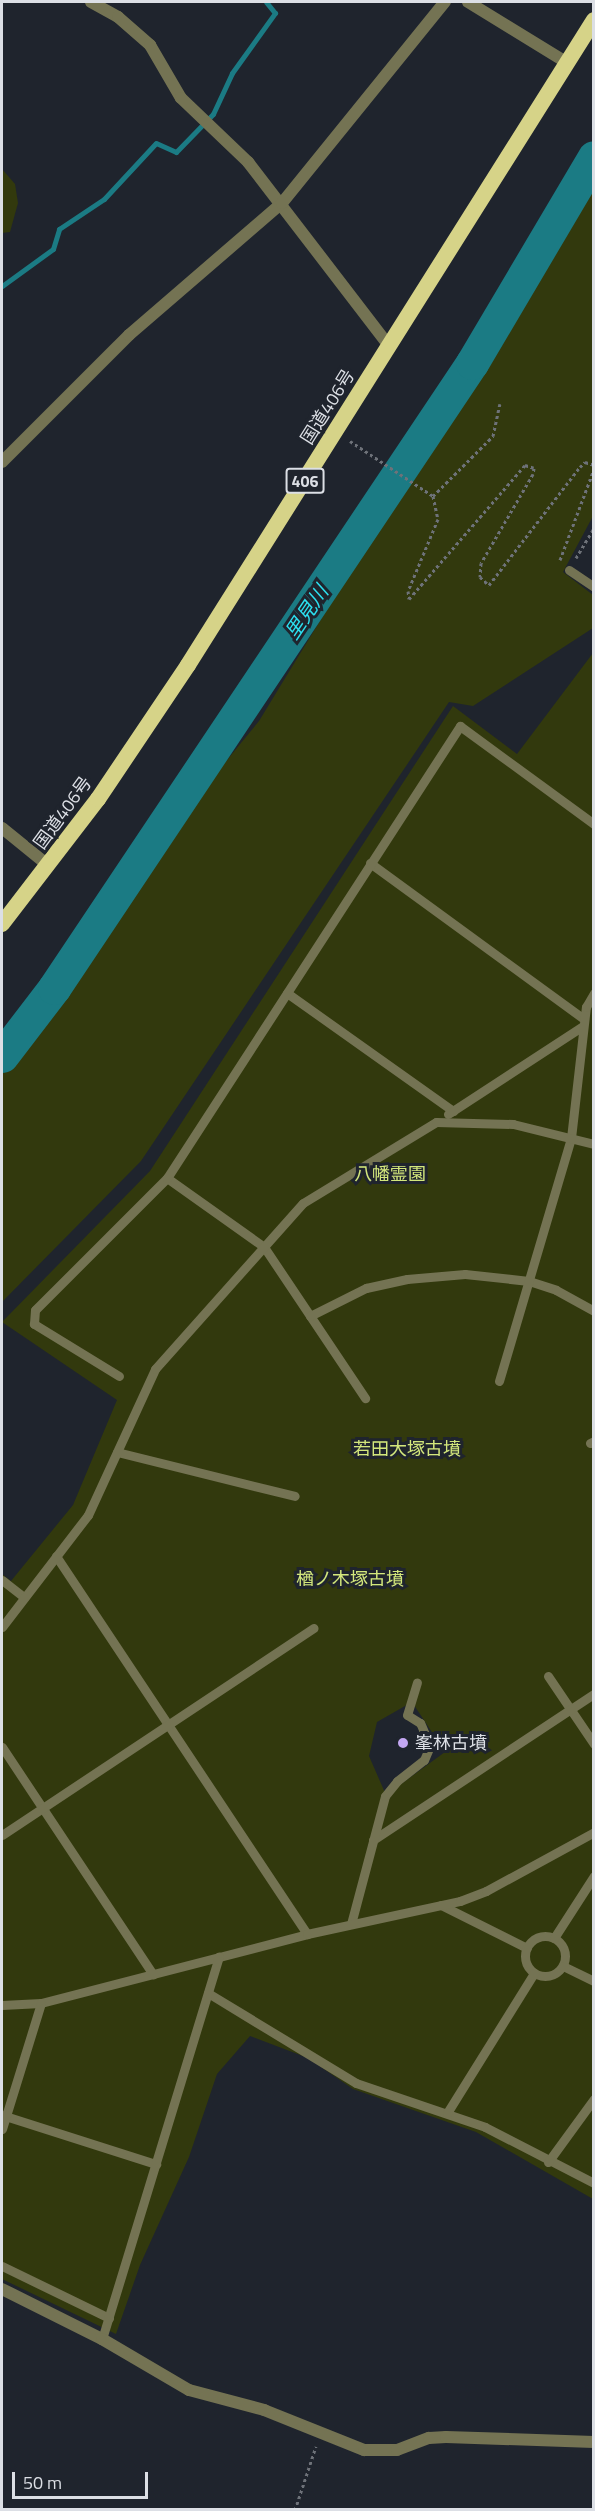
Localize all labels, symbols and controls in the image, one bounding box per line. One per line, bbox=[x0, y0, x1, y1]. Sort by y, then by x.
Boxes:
street label: 国道406号 bbox=[297, 366, 359, 448]
road number: 406 bbox=[286, 468, 324, 494]
water label: 里見川 bbox=[279, 580, 333, 644]
street label: 国道406号 bbox=[30, 773, 96, 853]
park label: 八幡霊園 bbox=[354, 1163, 426, 1185]
park label: 若田大塚古墳 bbox=[353, 1438, 461, 1460]
park label: 楢ノ木塚古墳 bbox=[296, 1568, 404, 1590]
place label: 峯林古墳 bbox=[415, 1732, 487, 1754]
marker: 峯林古墳 bbox=[396, 1736, 410, 1750]
scale bar bbox=[15, 2460, 152, 2498]
text: 50 m bbox=[23, 2469, 62, 2496]

